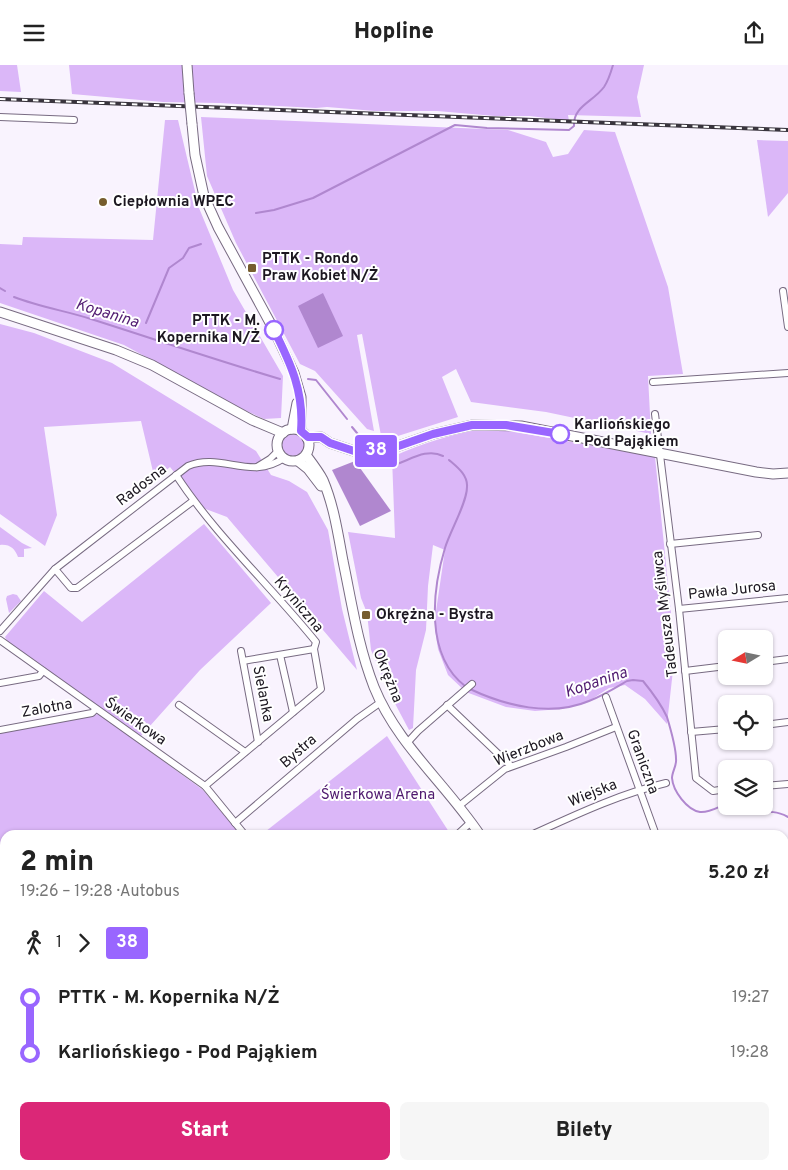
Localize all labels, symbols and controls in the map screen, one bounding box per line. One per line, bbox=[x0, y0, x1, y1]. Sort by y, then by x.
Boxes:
icon: menu bbox=[20, 19, 48, 47]
text: Hopline bbox=[354, 19, 434, 46]
icon: share bbox=[740, 19, 768, 47]
place label: Ciepłownia WPEC bbox=[113, 193, 234, 212]
marker: Ciepłownia WPEC bbox=[97, 196, 109, 208]
place label: PTTK - Rondo Praw Kobiet N/Ż bbox=[262, 250, 378, 286]
marker: PTTK - Rondo Praw Kobiet N/Ż bbox=[246, 262, 258, 274]
water label: Kopanina bbox=[73, 295, 142, 333]
place label: PTTK - M. Kopernika N/Ż bbox=[157, 312, 260, 348]
marker: PTTK - M. Kopernika N/Ż bbox=[264, 320, 284, 340]
place label: Karliońskiego - Pod Pająkiem bbox=[574, 416, 679, 452]
marker: Karliońskiego - Pod Pająkiem bbox=[550, 424, 570, 444]
line badge: 38 bbox=[354, 435, 398, 467]
text: 38 bbox=[365, 439, 387, 462]
street label: Radosna bbox=[113, 461, 171, 511]
street label: Tadeusza Myśliwca bbox=[649, 550, 683, 678]
street label: Kryniczna bbox=[269, 573, 327, 637]
street label: Pawła Jurosa bbox=[687, 577, 777, 605]
place label: Okrężna - Bystra bbox=[376, 606, 494, 625]
marker: Okrężna - Bystra bbox=[360, 609, 372, 621]
north arrow bbox=[718, 630, 772, 685]
map controls bbox=[718, 630, 773, 815]
street label: Okrężna bbox=[368, 646, 406, 706]
water label: Kopanina bbox=[562, 663, 631, 703]
street label: Sielanka bbox=[247, 664, 277, 724]
street label: Świerkowa bbox=[100, 692, 171, 750]
street label: Zalotna bbox=[20, 695, 74, 723]
button: locate bbox=[718, 695, 773, 750]
street label: Wierzbowa bbox=[491, 726, 567, 772]
street label: Graniczna bbox=[622, 727, 662, 797]
street label: Bystra bbox=[277, 731, 321, 773]
button: layers bbox=[718, 760, 773, 815]
street label: Wiejska bbox=[566, 776, 620, 812]
park label: Świerkowa Arena bbox=[321, 784, 435, 805]
text: 2 min bbox=[20, 845, 94, 881]
text: 5.20 zł bbox=[708, 861, 769, 885]
text: 19:26 – 19:28 · Autobus bbox=[20, 882, 180, 902]
icon: walk bbox=[20, 929, 48, 957]
icon: forward bbox=[70, 929, 98, 957]
text: 38 bbox=[116, 931, 138, 954]
text: 1 bbox=[56, 933, 62, 953]
text: PTTK - M. Kopernika N/Ż bbox=[58, 986, 280, 1010]
text: 19:27 bbox=[732, 988, 769, 1008]
text: Karliońskiego - Pod Pająkiem bbox=[58, 1041, 318, 1065]
text: 19:28 bbox=[730, 1043, 769, 1063]
button: Start bbox=[20, 1102, 390, 1160]
button: Bilety bbox=[400, 1102, 769, 1160]

